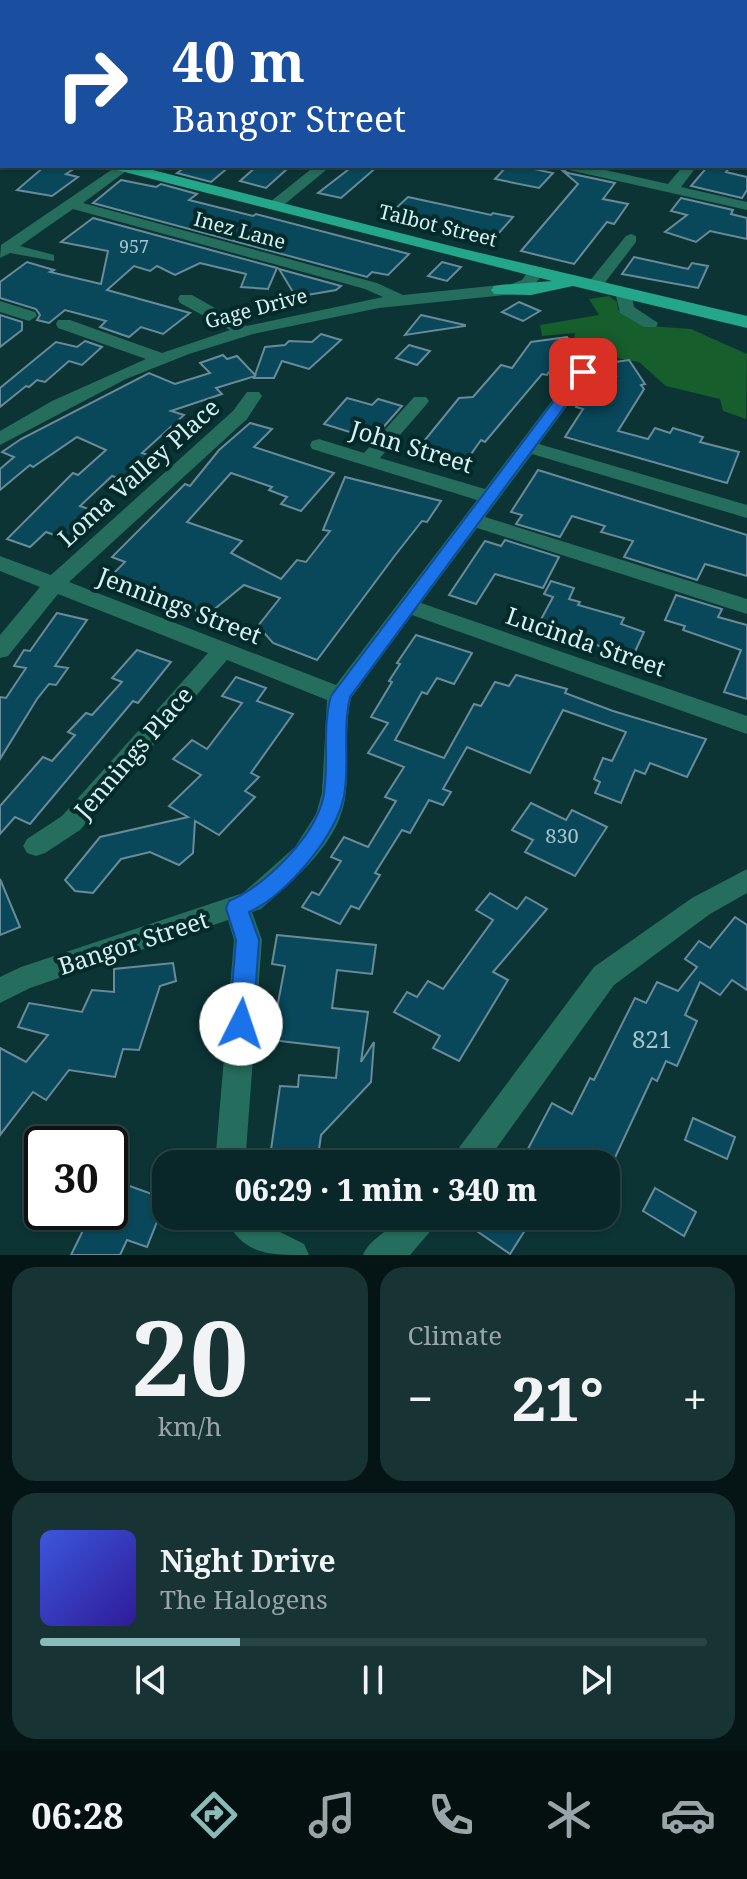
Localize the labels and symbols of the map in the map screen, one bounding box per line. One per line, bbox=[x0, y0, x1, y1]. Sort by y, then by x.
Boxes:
street label: Talbot Street bbox=[376, 197, 500, 253]
street label: Inez Lane bbox=[191, 205, 289, 255]
house number: 957 bbox=[119, 234, 149, 258]
street label: Gage Drive bbox=[202, 281, 310, 335]
pin bbox=[549, 338, 617, 406]
street label: Loma Valley Place bbox=[50, 390, 226, 554]
street label: John Street bbox=[346, 411, 477, 480]
street label: Jennings Street bbox=[93, 558, 266, 651]
street label: Lucinda Street bbox=[502, 598, 670, 684]
street label: Jennings Place bbox=[66, 679, 200, 826]
house number: 830 bbox=[545, 822, 579, 849]
street label: Bangor Street bbox=[54, 902, 212, 982]
position arrow bbox=[199, 982, 283, 1066]
house number: 821 bbox=[632, 1022, 672, 1055]
speed limit sign: 30 bbox=[24, 1126, 128, 1230]

